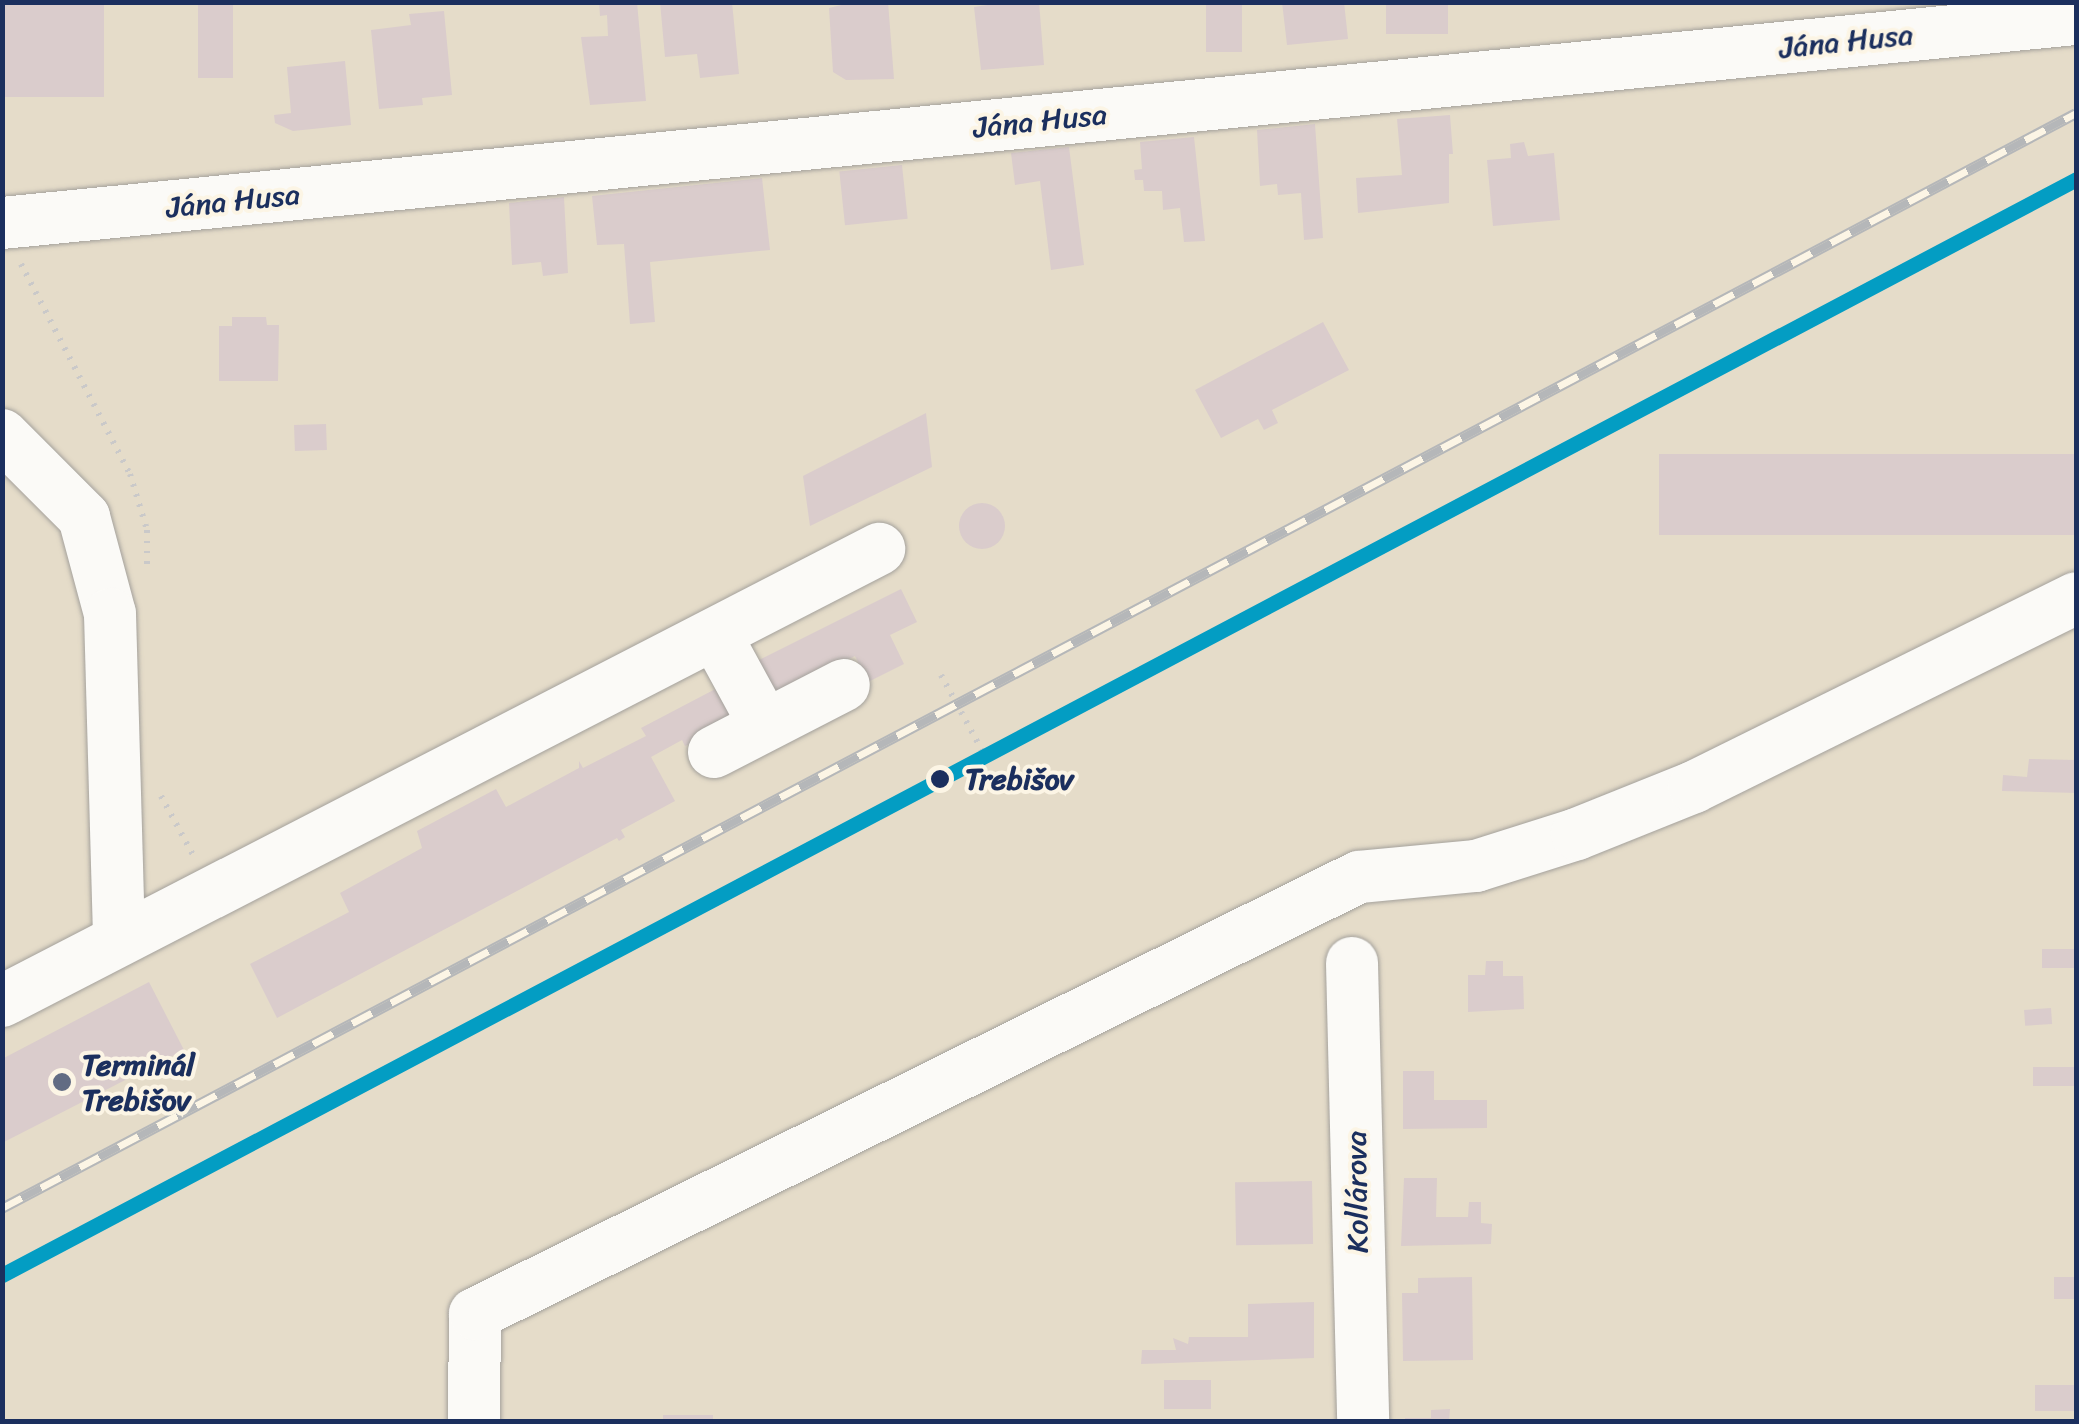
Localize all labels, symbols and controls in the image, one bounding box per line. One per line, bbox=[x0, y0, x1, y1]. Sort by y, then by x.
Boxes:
street label: Jána Husa bbox=[1777, 16, 1915, 66]
street label: Jána Husa bbox=[971, 96, 1109, 146]
street label: Jána Husa bbox=[164, 176, 302, 226]
place label: Trebišov bbox=[965, 761, 1074, 797]
marker: Trebišov bbox=[924, 763, 956, 795]
place label: Terminál Trebišov bbox=[82, 1047, 195, 1118]
marker: Terminál Trebišov bbox=[51, 1071, 73, 1093]
street label: Kollárova bbox=[1338, 1131, 1376, 1253]

